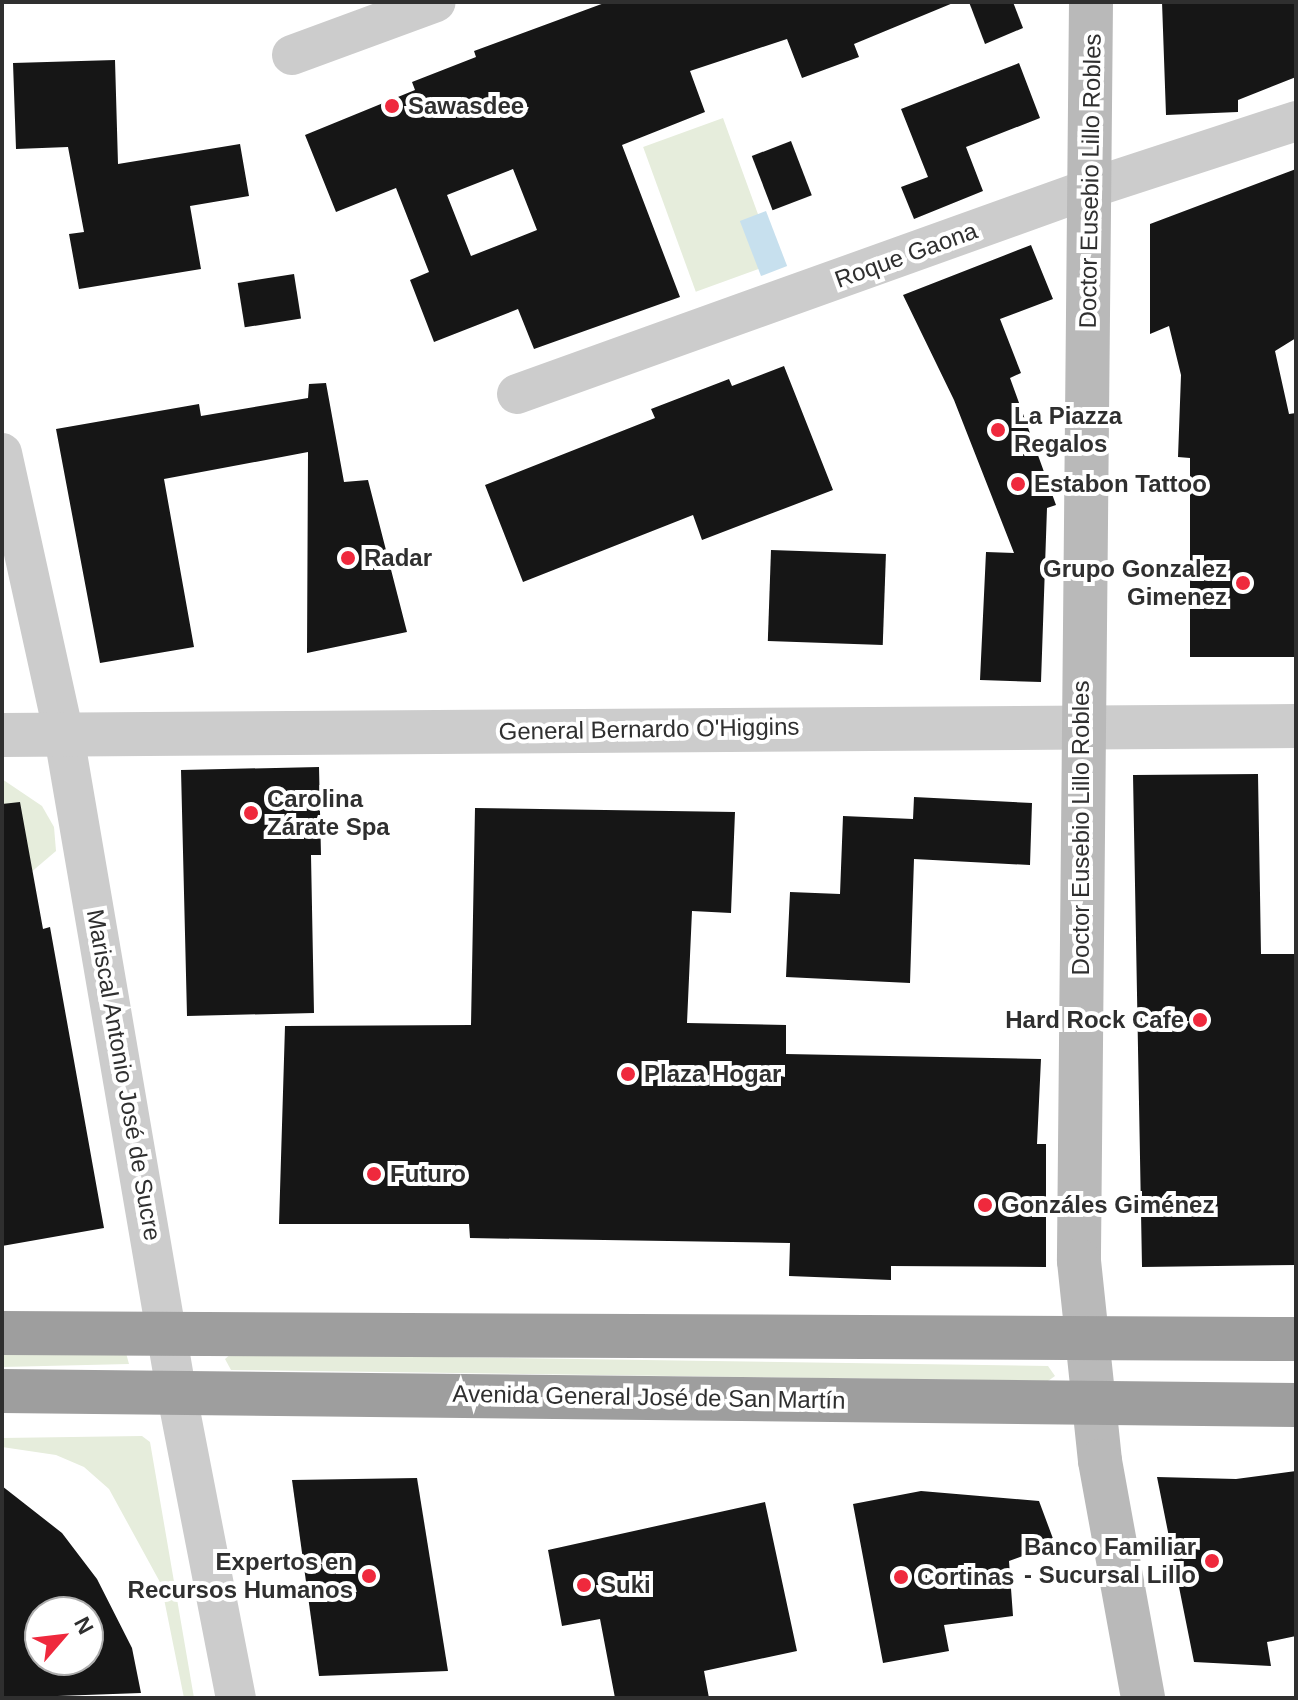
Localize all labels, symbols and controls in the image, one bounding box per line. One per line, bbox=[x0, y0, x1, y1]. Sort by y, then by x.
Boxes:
street label: Doctor Eusebio Lillo Robles bbox=[1073, 33, 1107, 329]
place label: Sawasdee bbox=[408, 92, 524, 120]
marker: Sawasdee bbox=[383, 97, 401, 115]
street label: Roque Gaona bbox=[831, 216, 981, 294]
place label: La Piazza Regalos bbox=[1014, 402, 1122, 458]
marker: La Piazza Regalos bbox=[989, 421, 1007, 439]
place label: Estabon Tattoo bbox=[1034, 470, 1207, 498]
marker: Estabon Tattoo bbox=[1009, 475, 1027, 493]
place label: Radar bbox=[364, 544, 432, 572]
marker: Radar bbox=[339, 549, 357, 567]
place label: Grupo Gonzalez Gimenez bbox=[1043, 555, 1227, 611]
marker: Grupo Gonzalez Gimenez bbox=[1234, 574, 1252, 592]
street label: Doctor Eusebio Lillo Robles bbox=[1067, 681, 1095, 975]
street label: General Bernardo O'Higgins bbox=[498, 712, 800, 746]
place label: Carolina Zárate Spa bbox=[267, 785, 390, 841]
marker: Carolina Zárate Spa bbox=[242, 804, 260, 822]
street label: Mariscal Antonio José de Sucre bbox=[81, 906, 167, 1244]
place label: Hard Rock Cafe bbox=[1005, 1006, 1184, 1034]
marker: Hard Rock Cafe bbox=[1191, 1011, 1209, 1029]
place label: Plaza Hogar bbox=[644, 1060, 781, 1088]
marker: Plaza Hogar bbox=[619, 1065, 637, 1083]
place label: Futuro bbox=[390, 1160, 466, 1188]
marker: Futuro bbox=[365, 1165, 383, 1183]
place label: Gonzáles Giménez bbox=[1001, 1191, 1214, 1219]
marker: Gonzáles Giménez bbox=[976, 1196, 994, 1214]
street label: Avenida General José de San Martín bbox=[452, 1379, 846, 1415]
place label: Banco Familiar - Sucursal Lillo bbox=[1024, 1533, 1196, 1589]
place label: Expertos en Recursos Humanos bbox=[128, 1548, 353, 1604]
marker: Banco Familiar - Sucursal Lillo bbox=[1203, 1552, 1221, 1570]
place label: Cortinas bbox=[917, 1563, 1014, 1591]
marker: Expertos en Recursos Humanos bbox=[360, 1567, 378, 1585]
marker: Cortinas bbox=[892, 1568, 910, 1586]
place label: Suki bbox=[600, 1571, 651, 1599]
marker: Suki bbox=[575, 1576, 593, 1594]
north arrow bbox=[24, 1596, 104, 1676]
text: N bbox=[69, 1613, 99, 1638]

